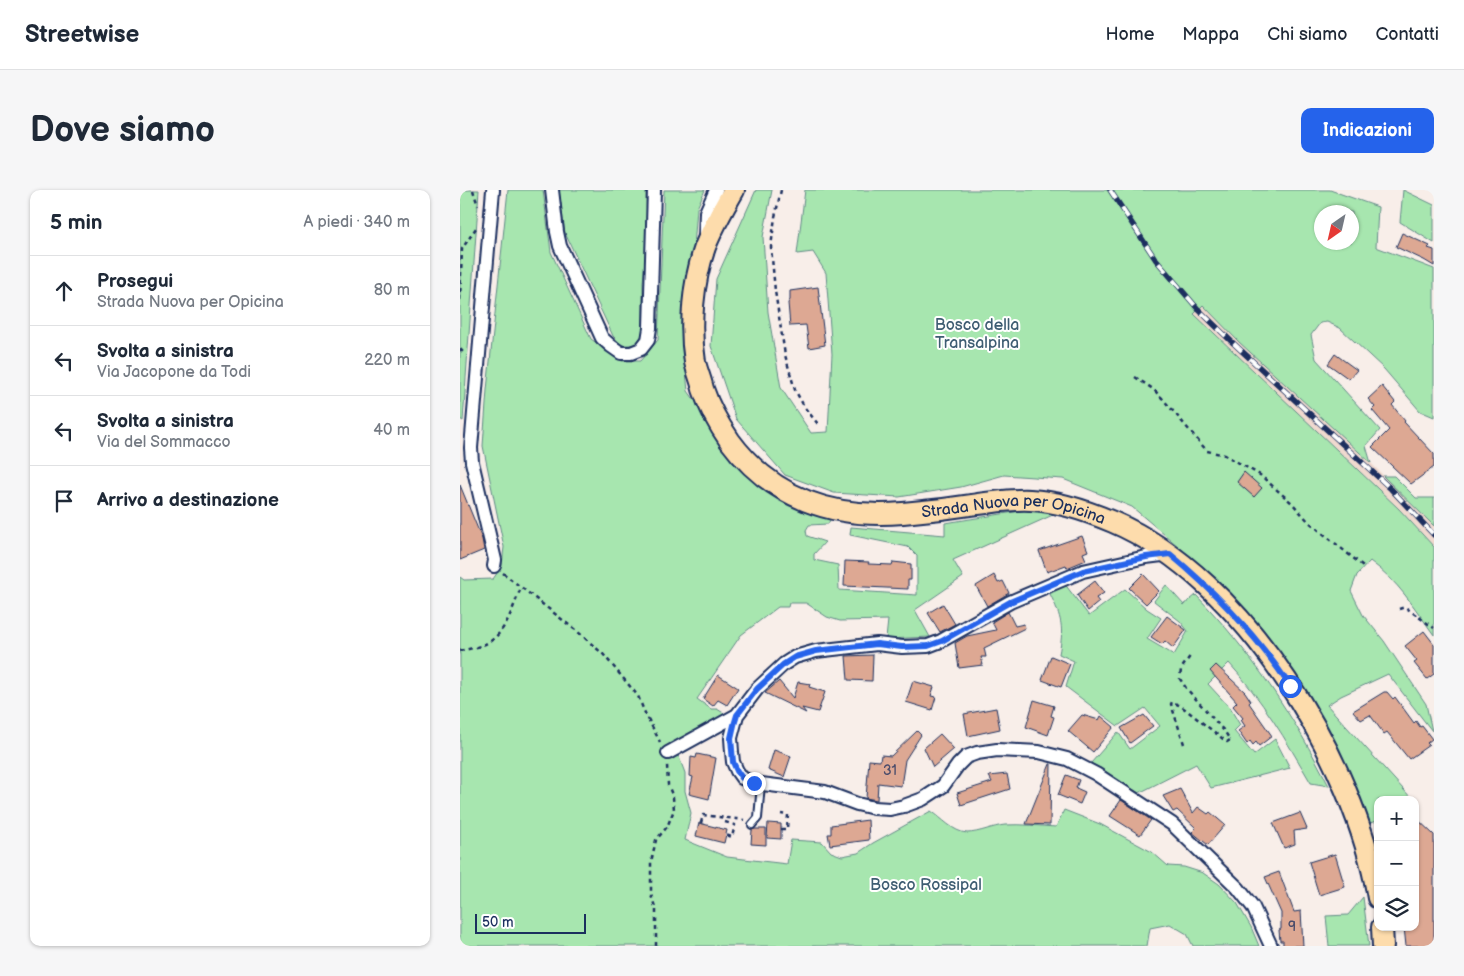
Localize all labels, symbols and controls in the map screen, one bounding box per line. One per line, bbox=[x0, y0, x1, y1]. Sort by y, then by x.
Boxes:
text: Streetwise bbox=[25, 20, 139, 49]
text: Home bbox=[1105, 24, 1154, 45]
text: Mappa bbox=[1182, 24, 1239, 45]
text: Chi siamo bbox=[1267, 24, 1347, 45]
text: Contatti bbox=[1375, 24, 1439, 45]
button: Indicazioni bbox=[1301, 108, 1434, 153]
text: Dove siamo bbox=[30, 109, 215, 152]
north arrow bbox=[1314, 205, 1359, 250]
text: 5 min bbox=[50, 210, 103, 235]
text: A piedi · 340 m bbox=[303, 213, 410, 232]
text: Prosegui bbox=[97, 270, 173, 293]
icon: ahead bbox=[50, 277, 78, 305]
text: 80 m bbox=[374, 281, 410, 300]
text: Strada Nuova per Opicina bbox=[97, 293, 284, 312]
park label: Bosco della Transalpina bbox=[935, 316, 1019, 353]
text: Svolta a sinistra bbox=[97, 340, 234, 363]
icon: left bbox=[50, 347, 78, 375]
text: 220 m bbox=[364, 351, 410, 370]
text: Via Jacopone da Todi bbox=[97, 363, 251, 382]
text: Svolta a sinistra bbox=[97, 410, 234, 433]
icon: left bbox=[50, 417, 78, 445]
text: 40 m bbox=[373, 421, 410, 440]
text: Via del Sommacco bbox=[97, 433, 231, 452]
icon: arrive bbox=[50, 487, 78, 515]
text: Arrivo a destinazione bbox=[97, 489, 279, 512]
street label: Strada Nuova per Opicina bbox=[921, 492, 1108, 529]
route start bbox=[1279, 675, 1302, 698]
house number: 31 bbox=[883, 762, 897, 779]
route end bbox=[743, 772, 766, 795]
map controls bbox=[1374, 796, 1419, 931]
button: + bbox=[1374, 796, 1419, 841]
button: − bbox=[1374, 841, 1419, 886]
park label: Bosco Rossipal bbox=[870, 876, 982, 895]
button: layers bbox=[1374, 886, 1419, 931]
scale bar bbox=[475, 911, 586, 934]
text: 50 m bbox=[482, 914, 514, 931]
house number: 9 bbox=[1288, 918, 1296, 935]

